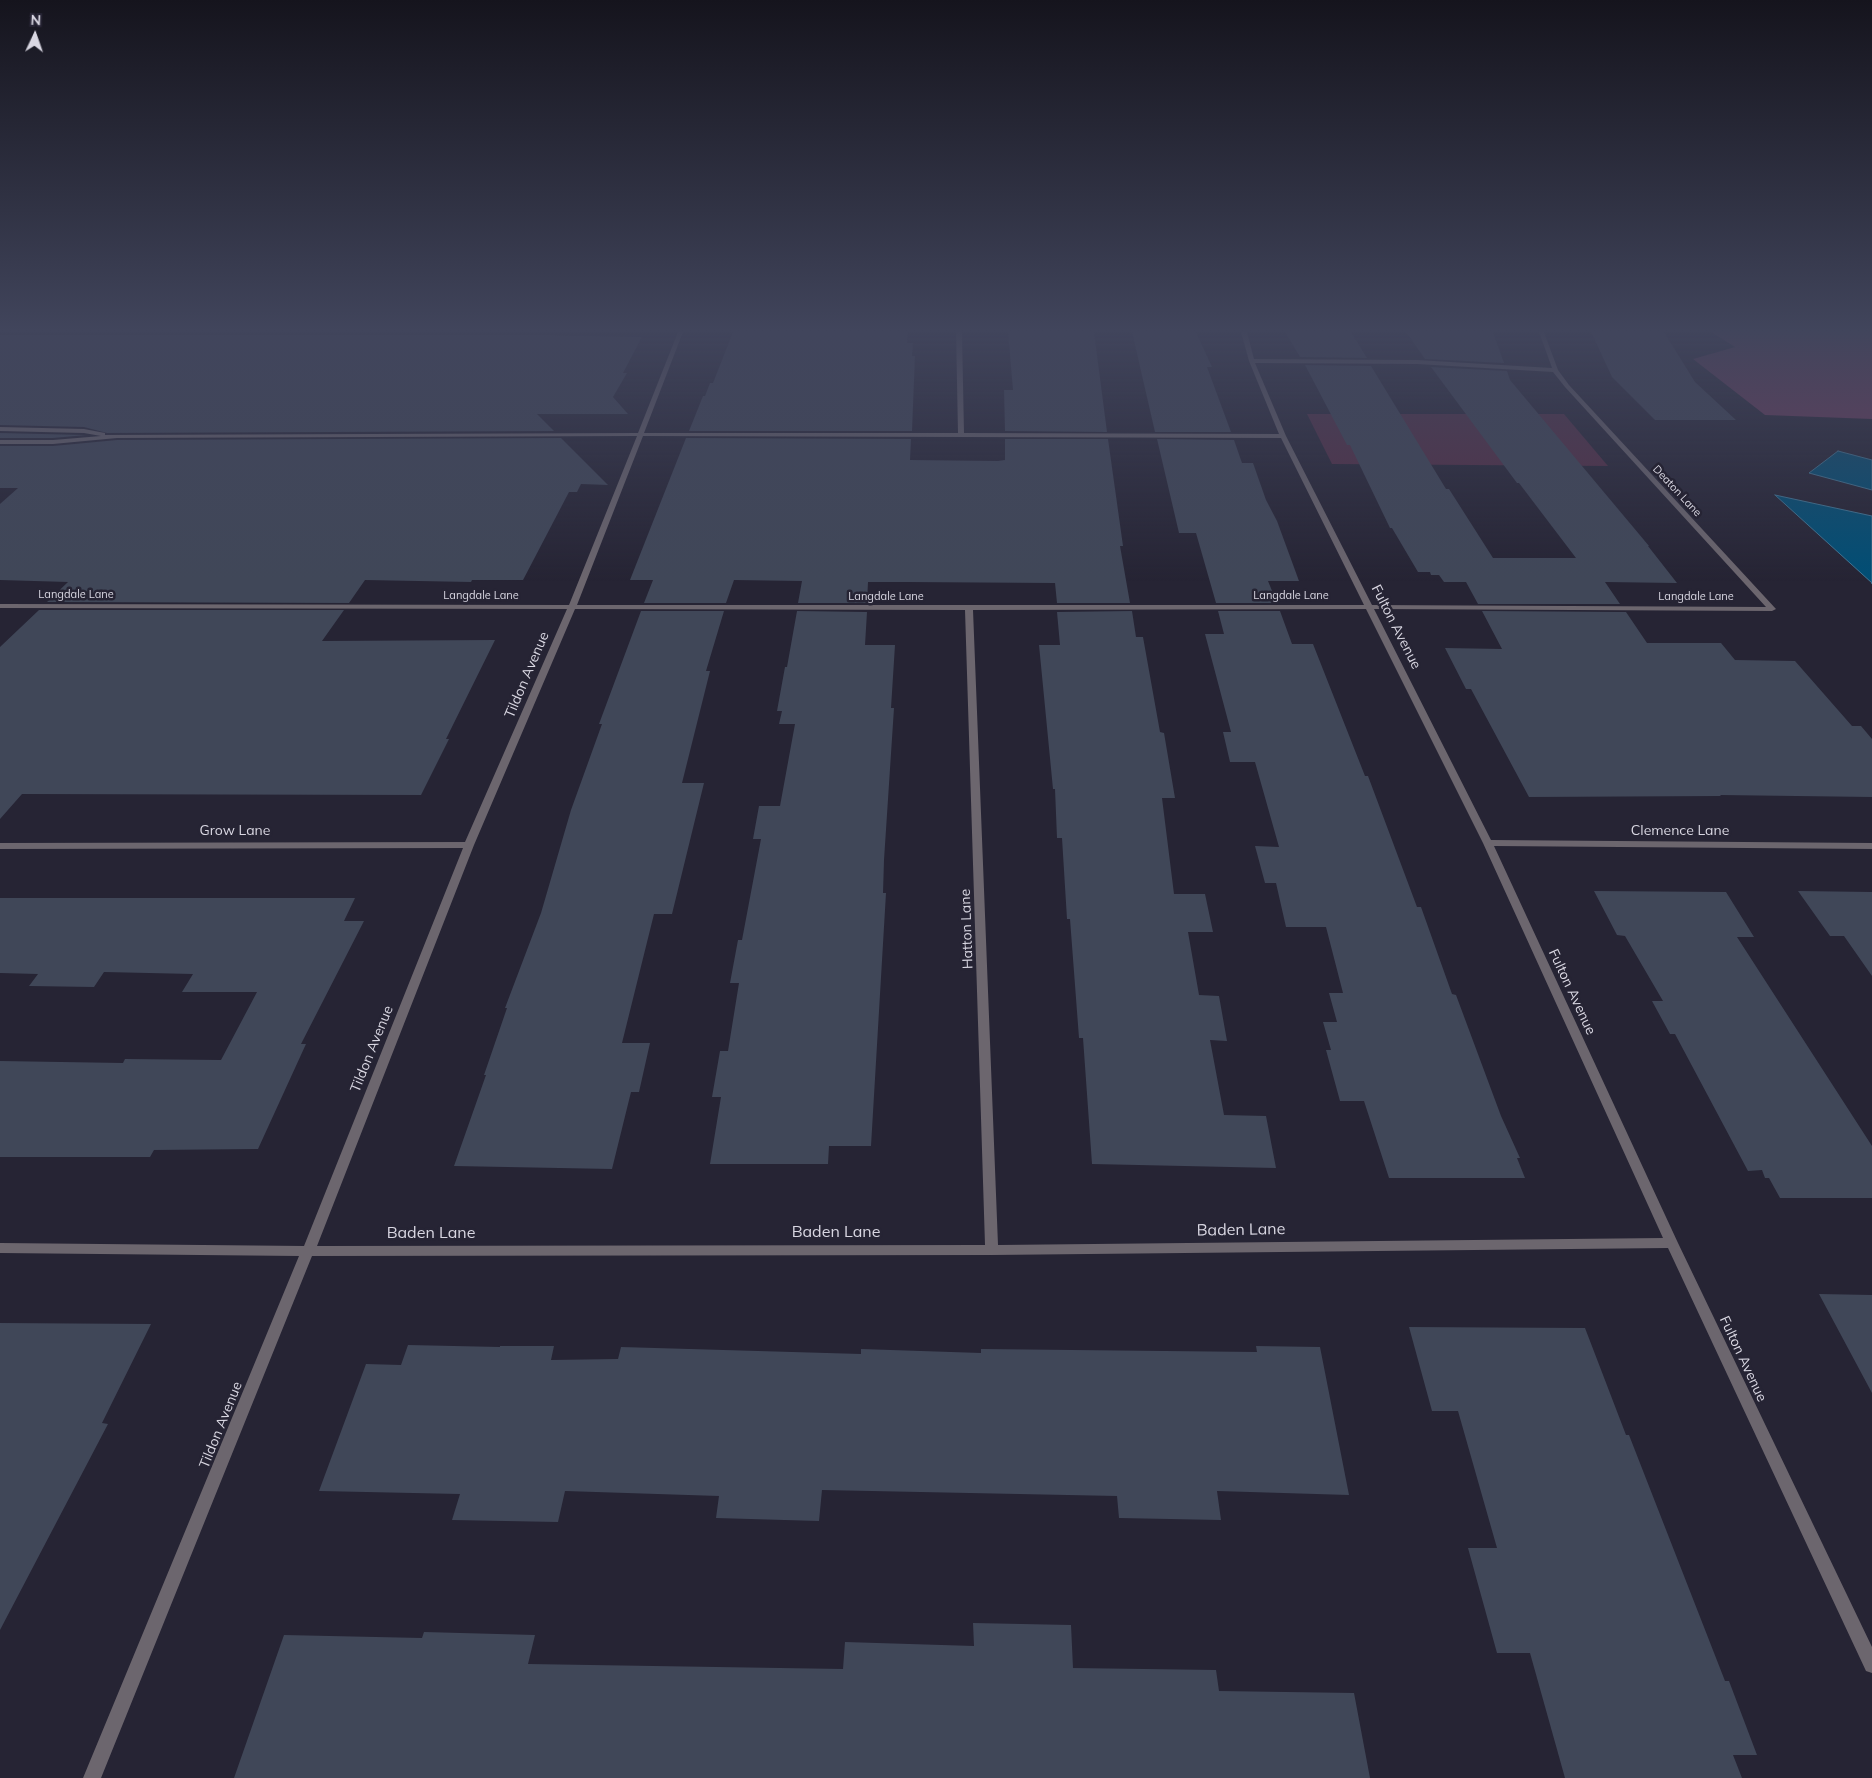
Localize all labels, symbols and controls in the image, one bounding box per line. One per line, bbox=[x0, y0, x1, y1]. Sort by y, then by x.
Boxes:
north arrow bbox=[10, 10, 60, 60]
text: N bbox=[30, 11, 42, 29]
street label: Deaton Lane bbox=[1650, 463, 1704, 519]
street label: Fulton Avenue bbox=[1368, 582, 1424, 672]
street label: Langdale Lane bbox=[38, 588, 114, 602]
street label: Langdale Lane bbox=[443, 589, 519, 603]
street label: Langdale Lane bbox=[1253, 589, 1329, 603]
street label: Langdale Lane bbox=[848, 590, 924, 604]
street label: Langdale Lane bbox=[1658, 590, 1734, 604]
street label: Tildon Avenue bbox=[501, 629, 553, 721]
street label: Grow Lane bbox=[200, 823, 270, 839]
street label: Clemence Lane bbox=[1631, 823, 1729, 839]
street label: Hatton Lane bbox=[957, 889, 977, 969]
street label: Fulton Avenue bbox=[1545, 947, 1599, 1037]
street label: Tildon Avenue bbox=[347, 1003, 397, 1095]
street label: Baden Lane bbox=[1196, 1220, 1286, 1240]
street label: Baden Lane bbox=[792, 1222, 880, 1242]
street label: Baden Lane bbox=[387, 1223, 475, 1243]
street label: Fulton Avenue bbox=[1716, 1314, 1770, 1404]
street label: Tildon Avenue bbox=[196, 1379, 246, 1471]

